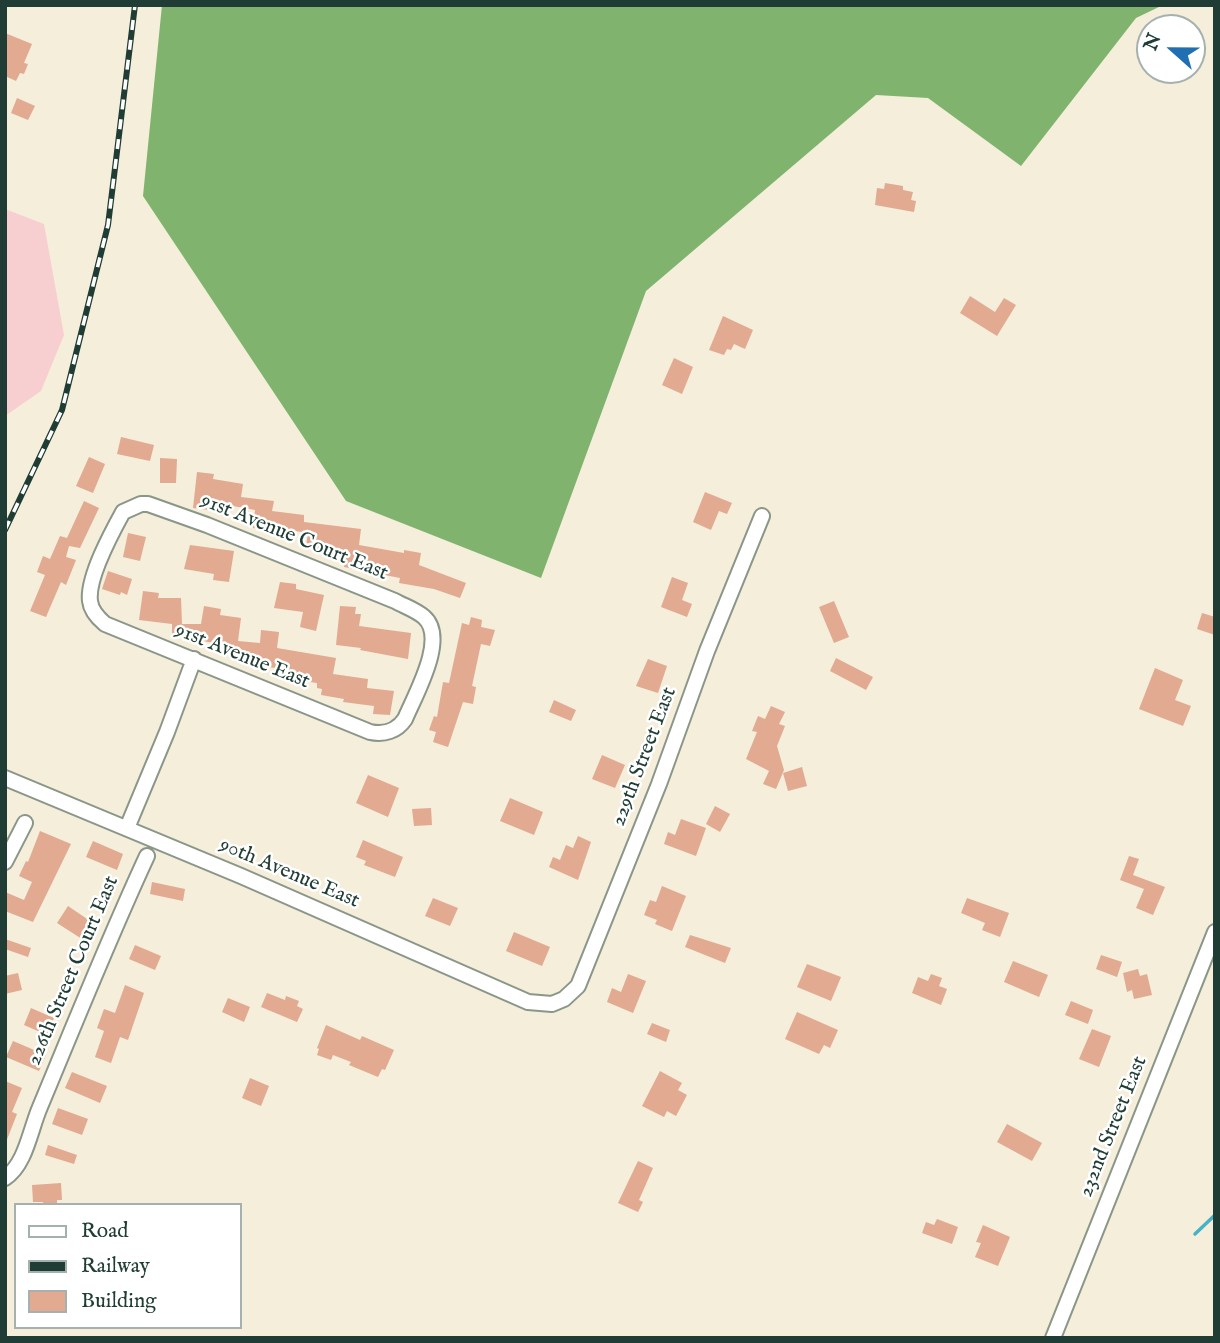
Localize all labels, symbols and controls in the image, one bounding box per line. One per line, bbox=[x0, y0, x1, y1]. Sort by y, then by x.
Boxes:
north arrow bbox=[1136, 14, 1206, 84]
text: N bbox=[1139, 30, 1167, 54]
street label: 91st Avenue Court East bbox=[197, 489, 391, 587]
street label: 91st Avenue East bbox=[171, 619, 313, 695]
street label: 229th Street East bbox=[607, 684, 683, 830]
street label: 90th Avenue East bbox=[215, 833, 363, 915]
street label: 226th Street Court East bbox=[23, 873, 125, 1069]
street label: 232nd Street East bbox=[1074, 1053, 1154, 1201]
legend bbox=[14, 1203, 242, 1329]
text: Road bbox=[81, 1218, 128, 1245]
text: Railway bbox=[81, 1253, 150, 1280]
text: Building bbox=[81, 1288, 156, 1315]

